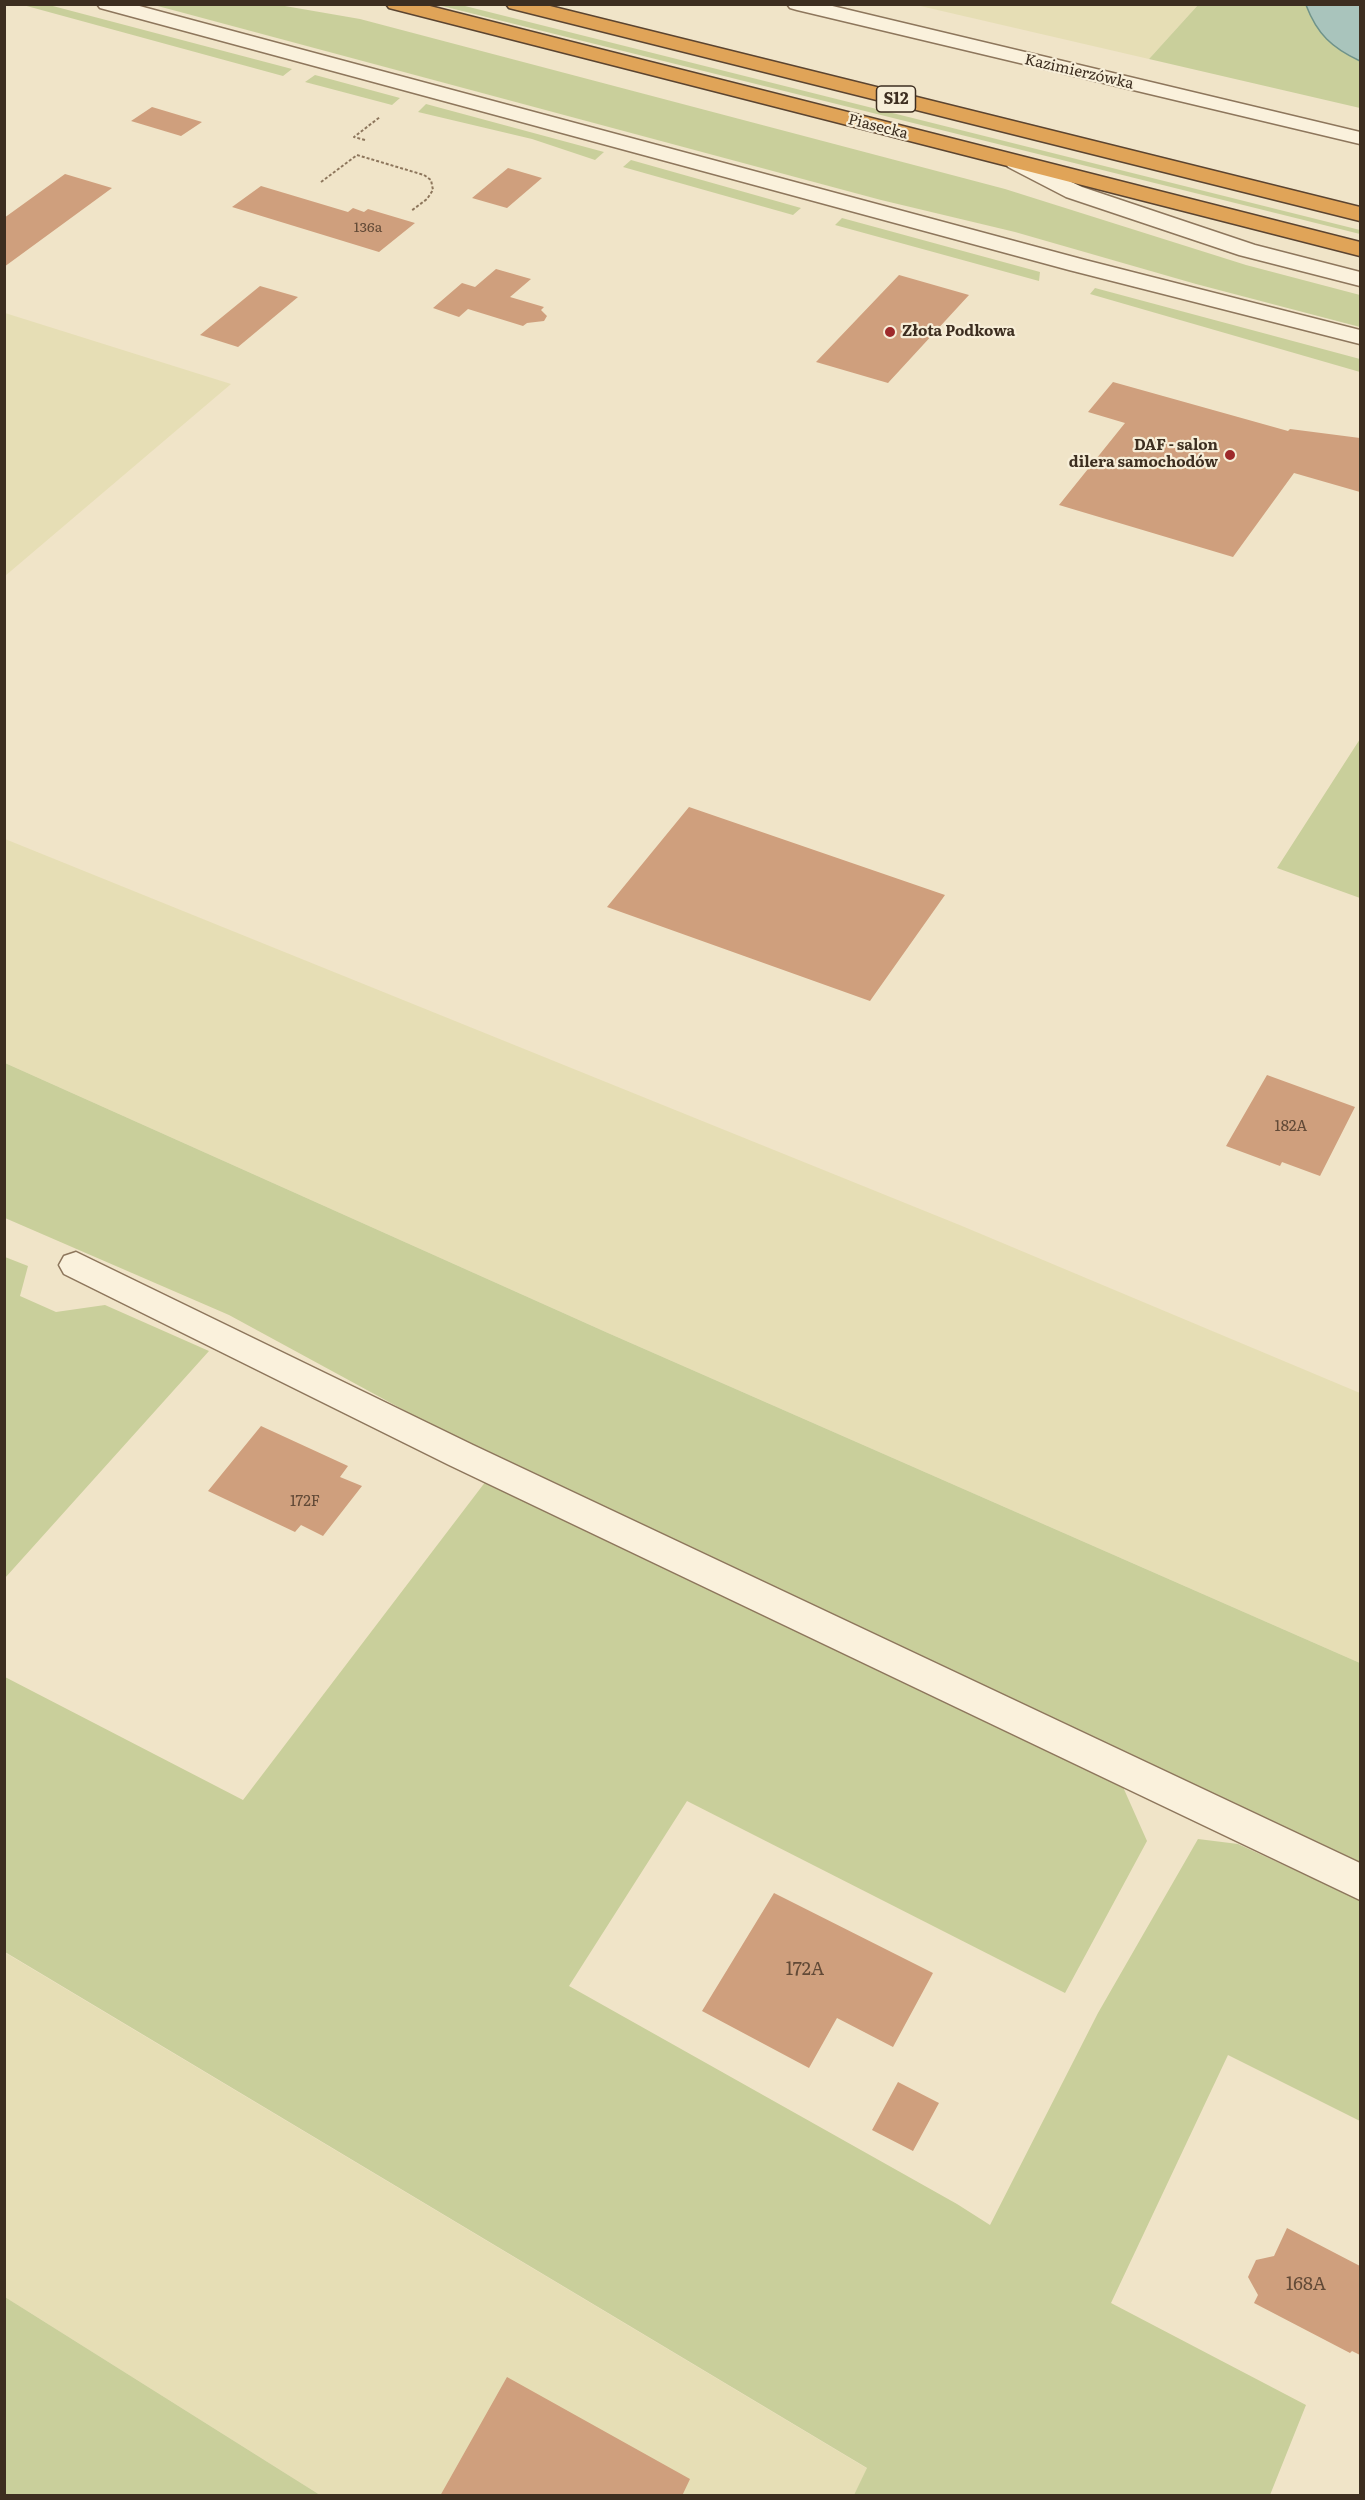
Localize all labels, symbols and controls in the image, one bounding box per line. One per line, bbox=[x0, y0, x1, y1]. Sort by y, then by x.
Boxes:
street label: Kazimierzówka bbox=[1023, 51, 1135, 93]
road number: S12 bbox=[876, 86, 916, 112]
street label: Piasecka bbox=[846, 111, 910, 143]
house number: 136a bbox=[354, 220, 382, 236]
place label: Złota Podkowa bbox=[902, 323, 1015, 341]
marker: Złota Podkowa bbox=[883, 325, 897, 339]
place label: DAF - salon dilera samochodów bbox=[1069, 437, 1218, 472]
marker: DAF - salon dilera samochodów bbox=[1223, 448, 1237, 462]
house number: 182A bbox=[1275, 1118, 1307, 1136]
house number: 172F bbox=[290, 1493, 320, 1511]
house number: 172A bbox=[786, 1959, 824, 1981]
house number: 168A bbox=[1286, 2274, 1326, 2296]

